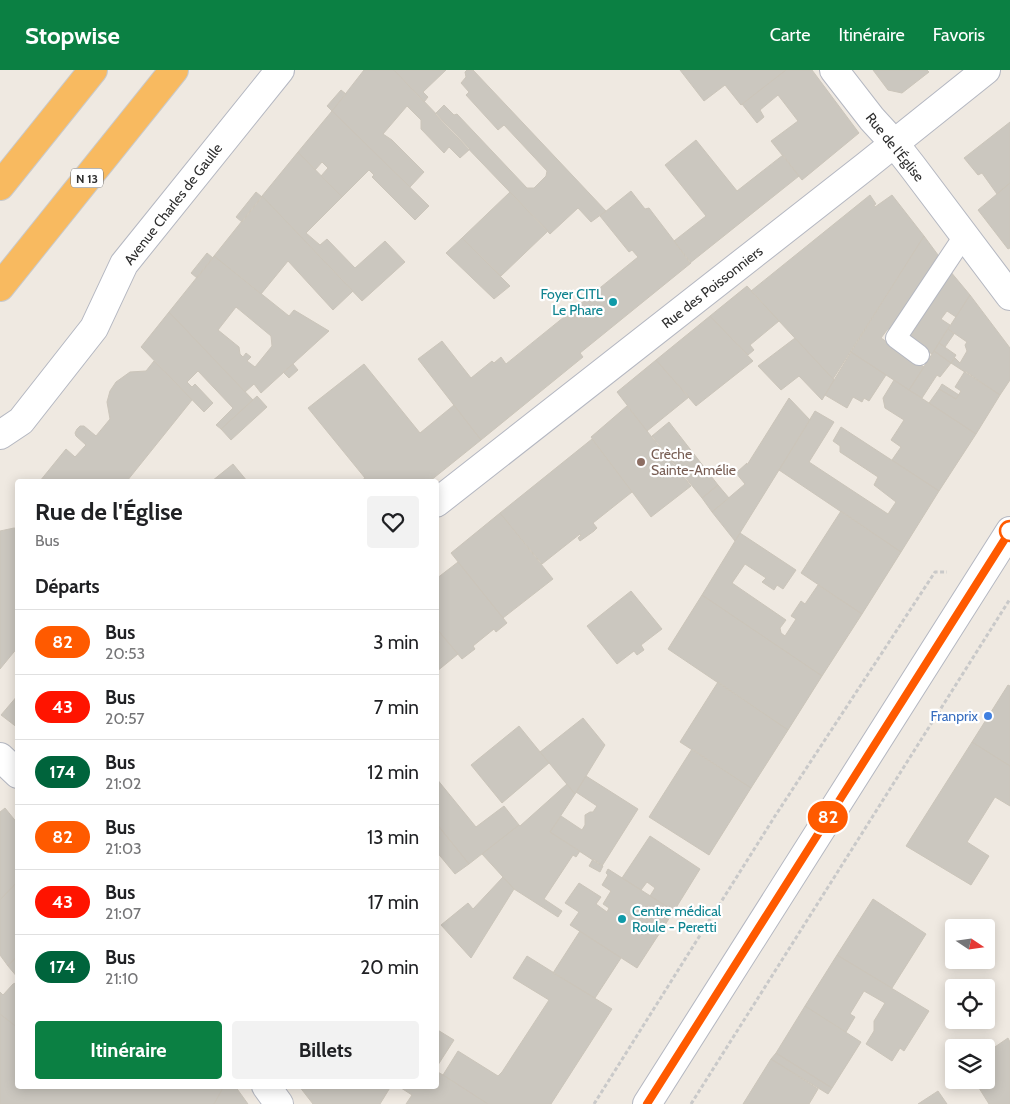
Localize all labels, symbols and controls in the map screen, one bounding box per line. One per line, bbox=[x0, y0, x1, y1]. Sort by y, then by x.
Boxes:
text: Stopwise bbox=[25, 21, 120, 50]
text: Carte bbox=[770, 24, 810, 46]
text: Itinéraire bbox=[838, 24, 905, 46]
text: Favoris bbox=[933, 24, 985, 46]
street label: Rue de l'Église bbox=[862, 109, 928, 185]
street label: Avenue Charles de Gaulle bbox=[120, 140, 226, 268]
road number: N 13 bbox=[71, 169, 103, 188]
street label: Rue des Poissonniers bbox=[658, 242, 766, 332]
place label: Foyer CITL Le Phare bbox=[540, 285, 603, 319]
marker: Foyer CITL Le Phare bbox=[607, 296, 619, 308]
place label: Crèche Sainte-Amélie bbox=[651, 445, 736, 479]
marker: Crèche Sainte-Amélie bbox=[635, 456, 647, 468]
button: heart bbox=[367, 496, 419, 548]
text: Rue de l'Église bbox=[35, 497, 183, 526]
unlabelled marker bbox=[999, 520, 1010, 542]
text: Bus bbox=[35, 531, 59, 550]
text: Départs bbox=[35, 575, 100, 598]
text: Bus bbox=[105, 621, 135, 644]
text: 82 bbox=[52, 631, 73, 653]
text: 3 min bbox=[373, 631, 419, 654]
text: 20:53 bbox=[105, 644, 145, 663]
text: Bus bbox=[105, 686, 135, 709]
text: 43 bbox=[52, 696, 73, 718]
text: 7 min bbox=[374, 696, 419, 719]
place label: Franprix bbox=[931, 707, 978, 725]
text: 20:57 bbox=[105, 709, 145, 728]
marker: Franprix bbox=[982, 710, 994, 722]
text: Bus bbox=[105, 751, 135, 774]
text: 174 bbox=[49, 761, 76, 783]
text: 12 min bbox=[367, 761, 419, 784]
text: 21:02 bbox=[105, 774, 141, 793]
line badge: 82 bbox=[806, 801, 850, 833]
text: 82 bbox=[818, 806, 838, 828]
text: Bus bbox=[105, 816, 135, 839]
text: 82 bbox=[52, 826, 73, 848]
text: 13 min bbox=[367, 826, 419, 849]
text: 21:03 bbox=[105, 839, 142, 858]
text: Bus bbox=[105, 881, 135, 904]
text: 43 bbox=[52, 891, 73, 913]
text: 17 min bbox=[368, 891, 419, 914]
place label: Centre médical Roule - Peretti bbox=[632, 902, 722, 936]
text: 21:07 bbox=[105, 904, 141, 923]
marker: Centre médical Roule - Peretti bbox=[616, 913, 628, 925]
north arrow bbox=[945, 919, 995, 969]
map controls bbox=[945, 919, 995, 1089]
text: Bus bbox=[105, 946, 135, 969]
text: 174 bbox=[49, 956, 76, 978]
text: 20 min bbox=[360, 956, 419, 979]
text: 21:10 bbox=[105, 969, 138, 988]
button: locate bbox=[945, 979, 995, 1029]
button: Itinéraire bbox=[35, 1021, 222, 1079]
button: Billets bbox=[232, 1021, 419, 1079]
button: layers bbox=[945, 1039, 995, 1089]

